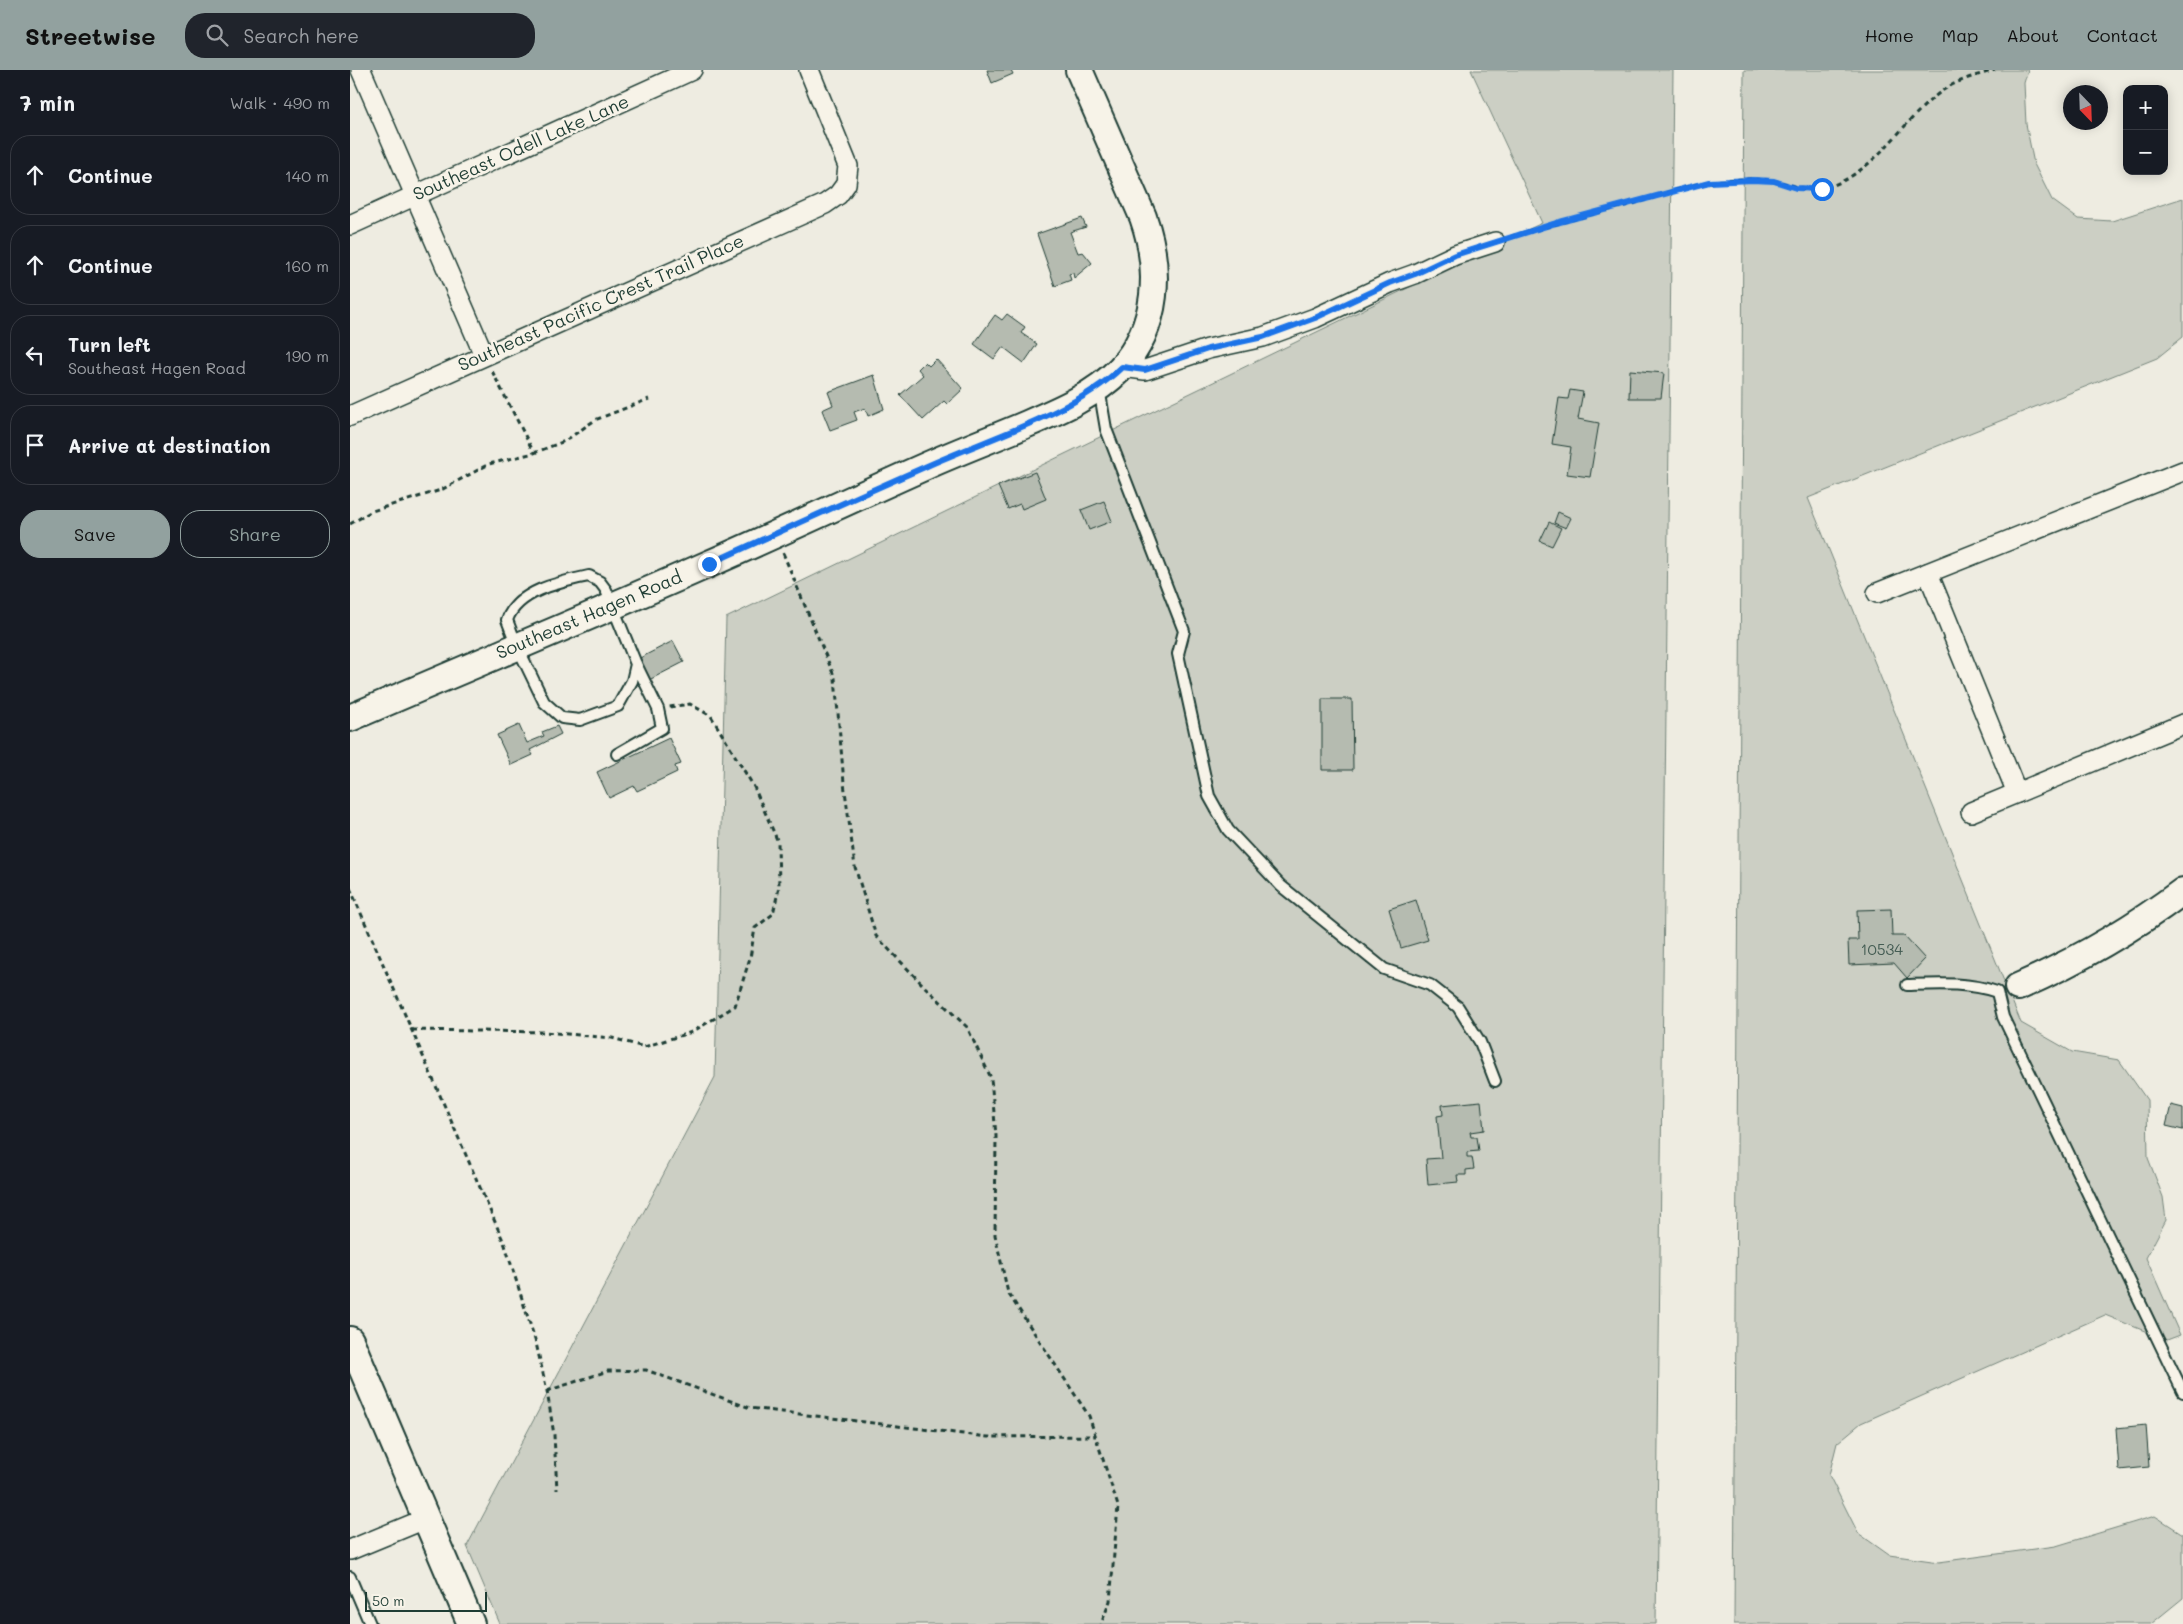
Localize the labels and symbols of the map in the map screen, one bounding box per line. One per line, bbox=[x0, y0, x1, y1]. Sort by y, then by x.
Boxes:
north arrow bbox=[2063, 85, 2108, 130]
street label: Southeast Odell Lake Lane bbox=[409, 89, 632, 206]
route start bbox=[1811, 178, 1834, 201]
street label: Southeast Pacific Crest Trail Place bbox=[454, 228, 747, 376]
route end bbox=[698, 553, 721, 576]
street label: Southeast Hagen Road bbox=[492, 564, 685, 664]
house number: 10534 bbox=[1861, 939, 1903, 959]
scale bar bbox=[365, 1589, 488, 1612]

